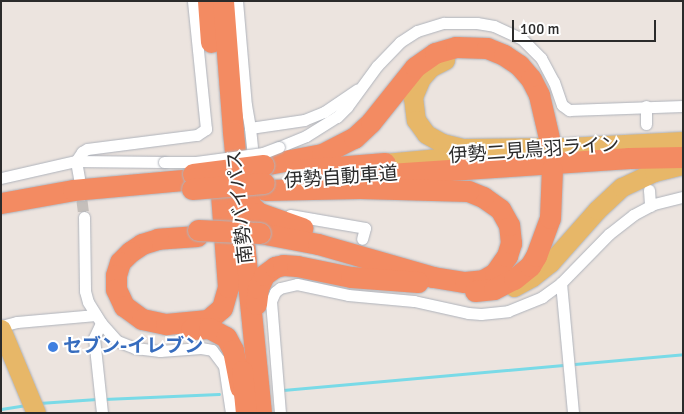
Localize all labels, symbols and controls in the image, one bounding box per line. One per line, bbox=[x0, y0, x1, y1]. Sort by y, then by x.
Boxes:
scale bar bbox=[514, 10, 658, 42]
text: 100 m bbox=[520, 20, 560, 38]
street label: 伊勢二見鳥羽ライン bbox=[448, 134, 620, 168]
street label: 南勢バイパス bbox=[224, 149, 258, 265]
street label: 伊勢自動車道 bbox=[283, 163, 399, 193]
place label: セブン-イレブン bbox=[63, 336, 203, 358]
marker: セブン-イレブン bbox=[47, 341, 59, 353]

